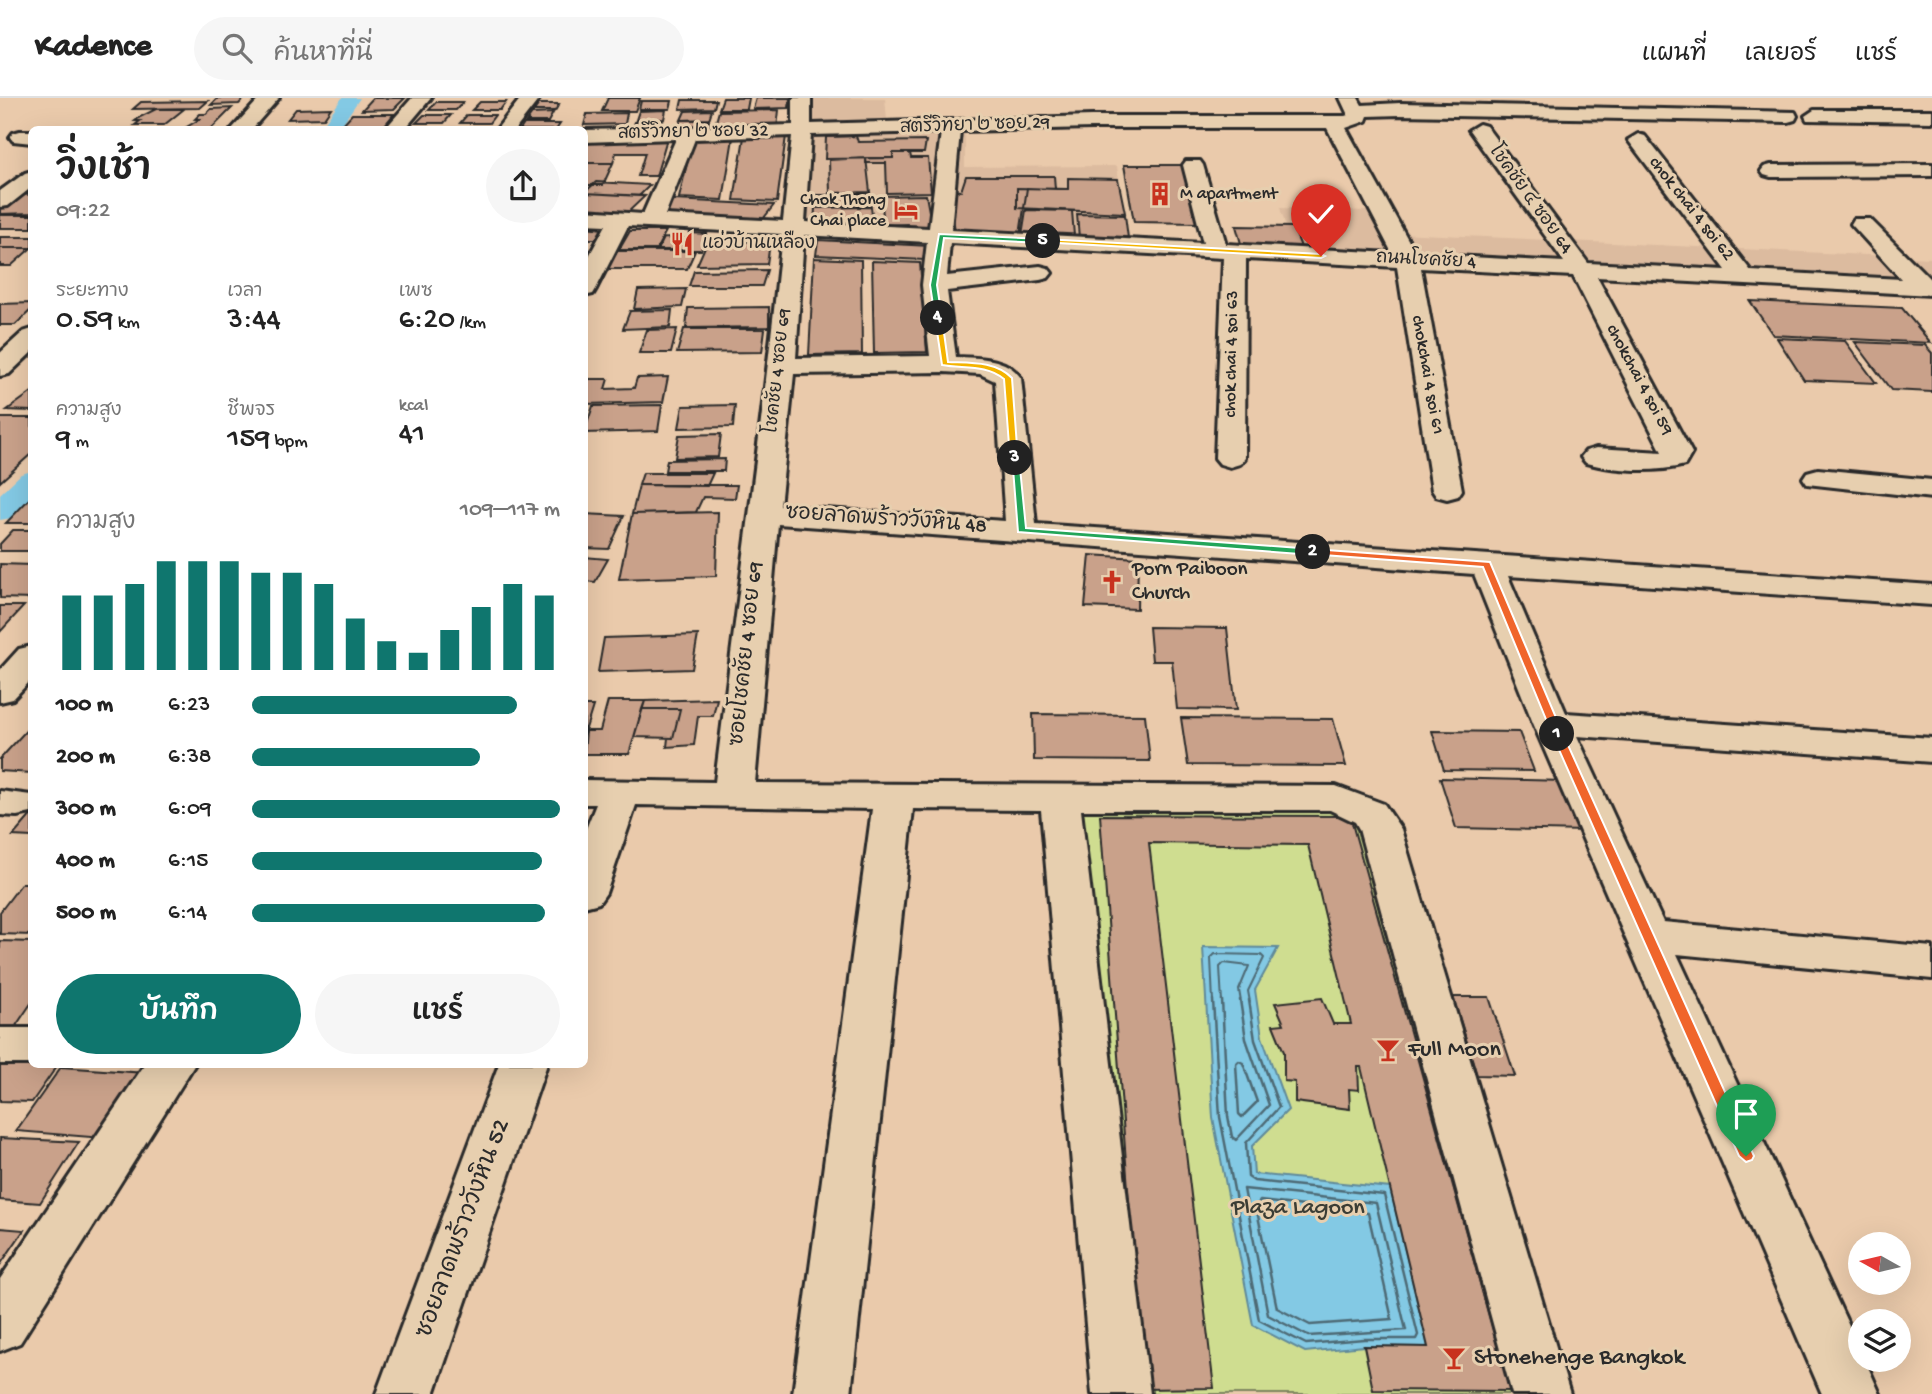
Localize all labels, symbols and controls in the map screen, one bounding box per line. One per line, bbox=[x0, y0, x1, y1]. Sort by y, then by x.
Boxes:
search box bbox=[194, 17, 684, 80]
text: Kadence bbox=[35, 29, 152, 67]
icon: search bbox=[218, 29, 256, 67]
text: ค้นหาที่นี่ bbox=[274, 40, 373, 71]
text: แผนที่ bbox=[1642, 41, 1707, 70]
text: เลเยอร์ bbox=[1745, 41, 1817, 70]
text: แชร์ bbox=[1855, 41, 1897, 70]
street label: สตรีวิทยา ๒ ซอย 29 bbox=[900, 109, 1050, 139]
street label: สตรีวิทยา ๒ ซอย 32 bbox=[618, 117, 769, 145]
street label: โชคชัย ๔ ซอย 64 bbox=[1484, 139, 1581, 259]
button: share bbox=[486, 149, 560, 223]
text: วิ่งเช้า bbox=[56, 150, 151, 194]
street label: chok chai 4 soi 62 bbox=[1644, 153, 1738, 265]
building icon: M apartment bbox=[1146, 180, 1174, 208]
place label: M apartment bbox=[1180, 184, 1279, 205]
pin bbox=[1291, 184, 1351, 256]
place label: Chok Thong Chai place bbox=[800, 190, 887, 232]
icon: check bbox=[1302, 195, 1340, 233]
hotel icon: Chok Thong Chai place bbox=[892, 196, 920, 224]
text: 09:22 bbox=[56, 198, 110, 225]
pin: 5 bbox=[1026, 223, 1060, 258]
text: 5 bbox=[1038, 229, 1048, 252]
restaurant icon: แอ่วบ้านเหลือง bbox=[668, 230, 696, 258]
place label: แอ่วบ้านเหลือง bbox=[702, 230, 815, 255]
street label: ถนนโชคชัย 4 bbox=[1375, 243, 1477, 274]
text: ระยะทาง bbox=[56, 281, 129, 304]
text: เวลา bbox=[227, 281, 262, 304]
text: เพซ bbox=[399, 281, 433, 304]
street label: chok chai 4 soi 63 bbox=[1220, 290, 1244, 418]
pin: 4 bbox=[920, 300, 956, 336]
text: 0.59 bbox=[56, 304, 113, 339]
text: 3:44 bbox=[227, 304, 281, 339]
text: 6:20 bbox=[399, 304, 455, 339]
text: 4 bbox=[933, 306, 942, 329]
street label: โชคชัย 4 ซอย 69 bbox=[757, 307, 796, 435]
text: km bbox=[113, 312, 140, 335]
text: /km bbox=[455, 312, 486, 335]
street label: chokchai 4 soi 61 bbox=[1406, 314, 1448, 436]
street label: chokchai 4 soi 59 bbox=[1601, 321, 1677, 439]
text: kcal bbox=[399, 395, 428, 418]
text: ความสูง bbox=[56, 400, 122, 423]
text: ชีพจร bbox=[227, 400, 275, 423]
text: 41 bbox=[399, 418, 425, 453]
text: 9 bbox=[56, 423, 71, 458]
text: 159 bbox=[227, 423, 270, 458]
text: m bbox=[71, 431, 89, 454]
text: bpm bbox=[270, 431, 308, 454]
pin: 3 bbox=[998, 440, 1032, 476]
text: 3 bbox=[1010, 446, 1019, 469]
text: 109–117 m bbox=[460, 497, 560, 524]
street label: ซอยลาดพร้าววังหิน 48 bbox=[784, 497, 988, 541]
text: ความสูง bbox=[56, 510, 135, 537]
pin: 2 bbox=[1296, 534, 1330, 570]
text: 2 bbox=[1308, 540, 1317, 563]
place label: Porn Paiboon Church bbox=[1131, 558, 1248, 607]
street label: ซอยโชคชัย 4 ซอย 69 bbox=[722, 560, 770, 747]
church icon: Porn Paiboon Church bbox=[1098, 568, 1126, 596]
text: 100 m bbox=[56, 692, 113, 719]
text: 6:23 bbox=[168, 692, 210, 719]
pin: 1 bbox=[1540, 716, 1574, 752]
text: 1 bbox=[1553, 722, 1560, 745]
text: 200 m bbox=[56, 744, 115, 771]
text: 6:38 bbox=[168, 744, 211, 771]
text: 300 m bbox=[56, 796, 116, 823]
text: 6:09 bbox=[168, 796, 211, 823]
text: 400 m bbox=[56, 848, 115, 875]
text: 6:15 bbox=[168, 848, 208, 875]
text: 500 m bbox=[56, 900, 116, 927]
text: 6:14 bbox=[168, 900, 207, 927]
button: บันทึก bbox=[56, 974, 301, 1054]
button: แชร์ bbox=[315, 974, 560, 1054]
bar icon: Full Moon bbox=[1374, 1036, 1402, 1064]
place label: Full Moon bbox=[1407, 1036, 1501, 1065]
pin bbox=[1716, 1084, 1776, 1156]
icon: arrive bbox=[1727, 1095, 1765, 1133]
street label: ซอยลาดพร้าววังหิน 52 bbox=[407, 1114, 517, 1342]
park label: Plaza Lagoon bbox=[1230, 1194, 1365, 1223]
north arrow bbox=[1848, 1232, 1911, 1295]
map controls bbox=[1848, 1232, 1911, 1372]
button: layers bbox=[1848, 1309, 1911, 1372]
bar icon: Stonehenge Bangkok bbox=[1440, 1344, 1468, 1372]
place label: Stonehenge Bangkok bbox=[1474, 1344, 1686, 1373]

